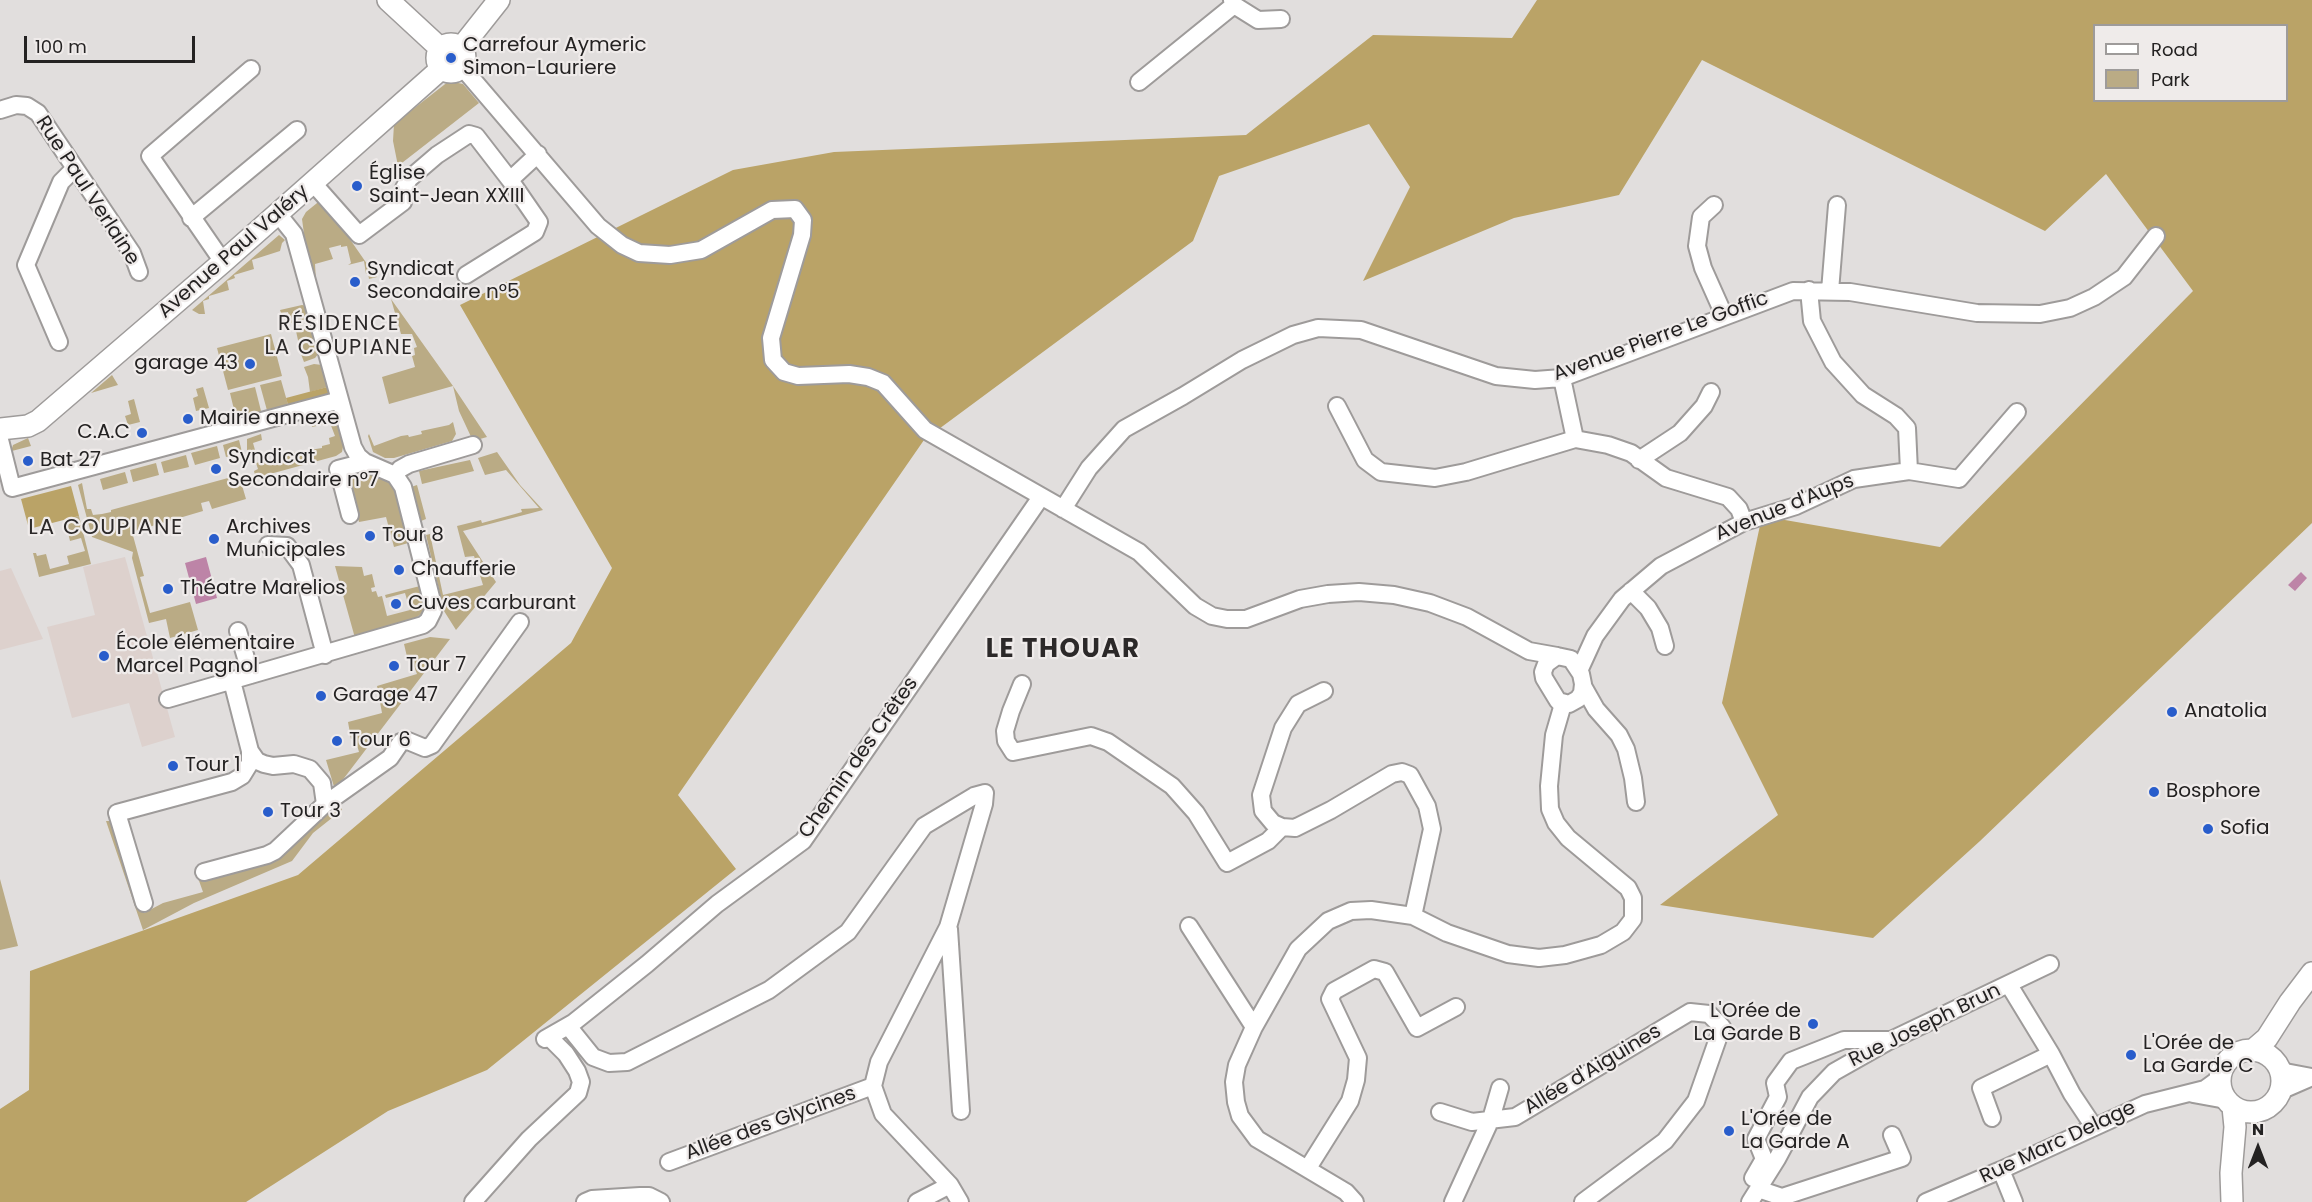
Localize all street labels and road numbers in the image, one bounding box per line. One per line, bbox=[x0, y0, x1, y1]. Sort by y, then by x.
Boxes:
street label: Rue Paul Verlaine bbox=[30, 112, 144, 270]
street label: Avenue Paul Valéry bbox=[154, 180, 314, 324]
street label: Avenue Pierre Le Goffic bbox=[1550, 287, 1772, 387]
street label: Avenue d'Aups bbox=[1712, 469, 1858, 547]
street label: Chemin des Crêtes bbox=[794, 673, 924, 843]
street label: Rue Joseph Brun bbox=[1845, 979, 2005, 1073]
street label: Allée d'Aiguines bbox=[1520, 1020, 1666, 1120]
street label: Allée des Glycines bbox=[683, 1082, 859, 1166]
street label: Rue Marc Delage bbox=[1976, 1096, 2140, 1190]

